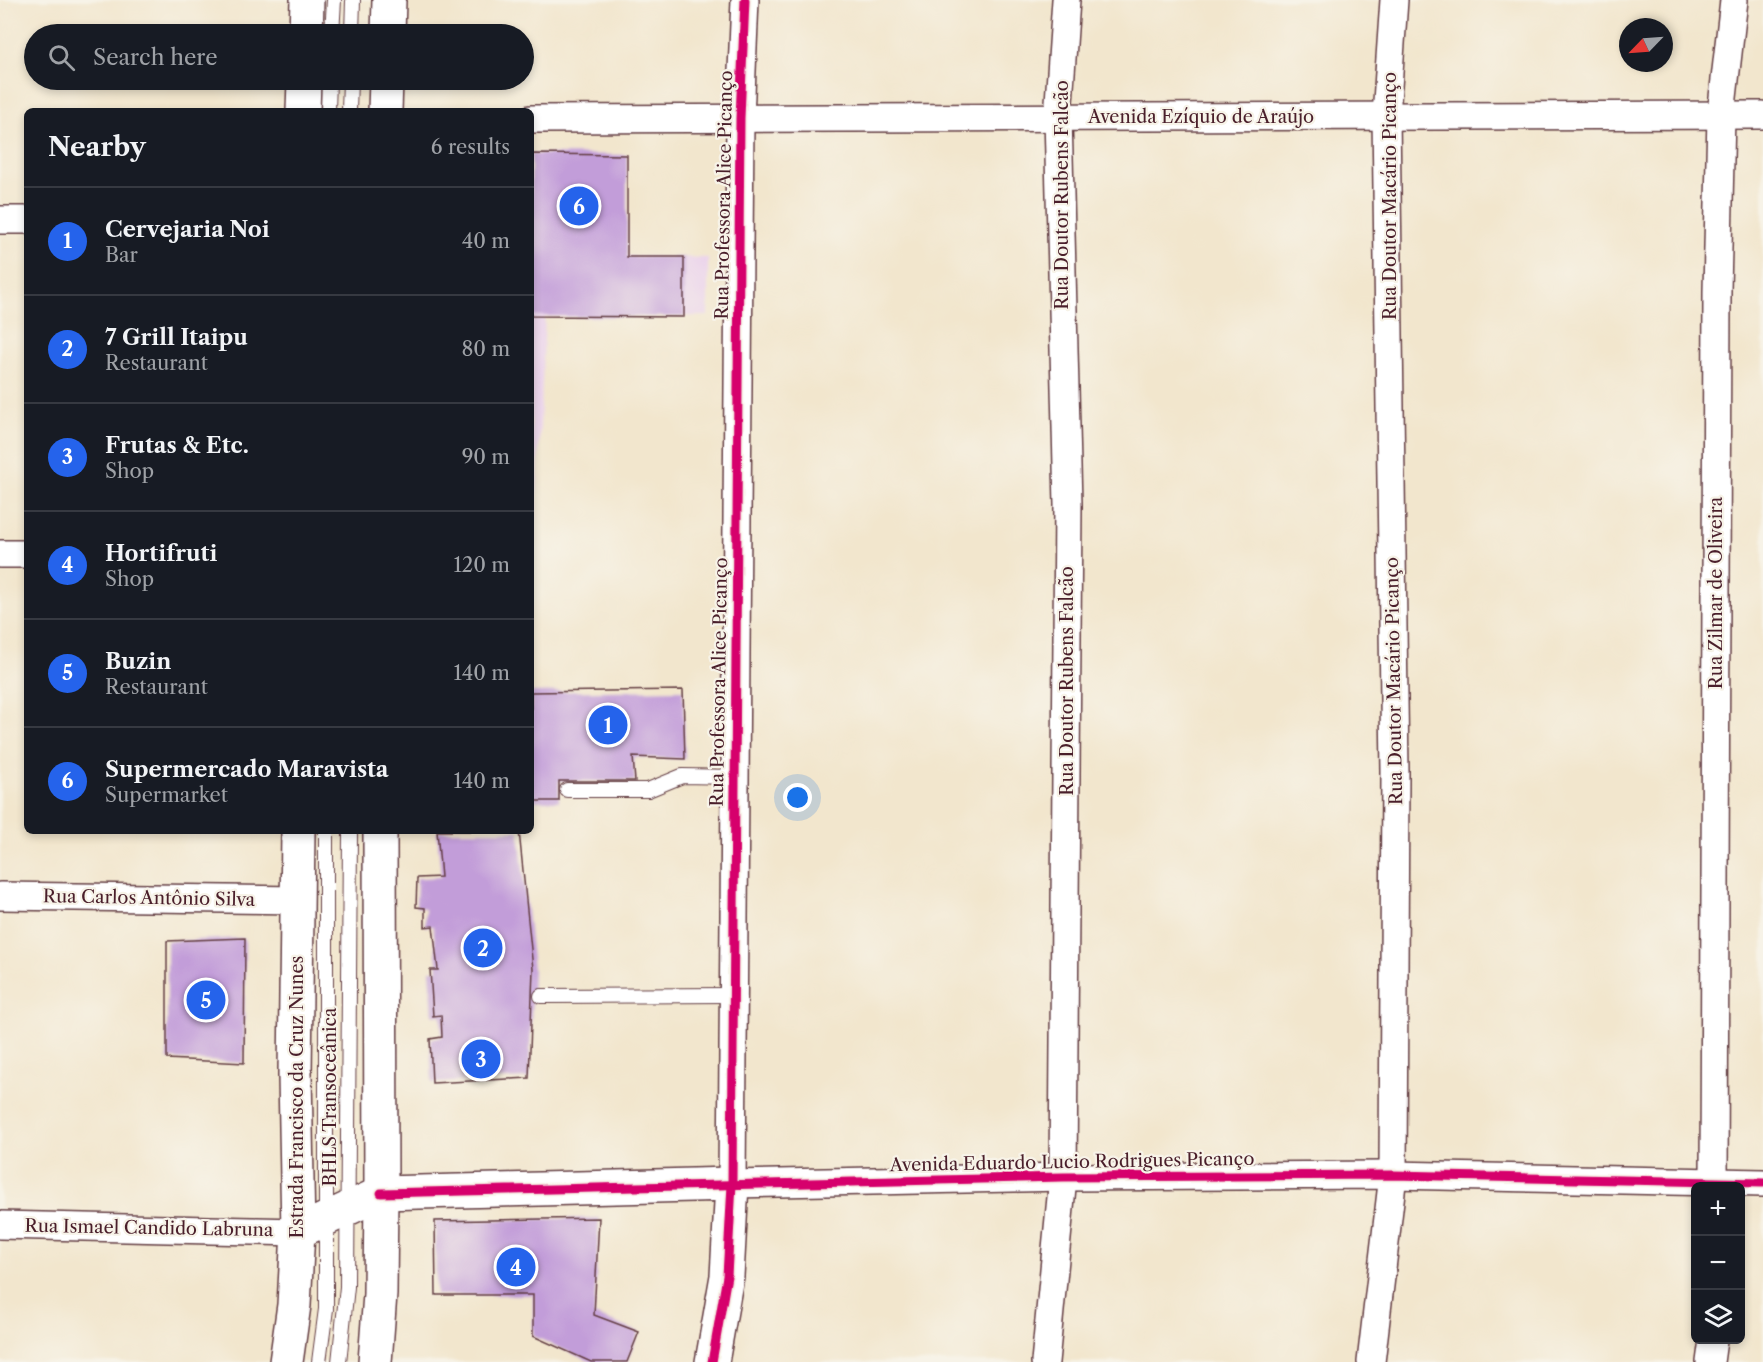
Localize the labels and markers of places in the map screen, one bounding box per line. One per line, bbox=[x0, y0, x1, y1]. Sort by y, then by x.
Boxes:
pin: 6 bbox=[560, 184, 598, 228]
pin: 1 bbox=[588, 702, 628, 748]
pin: 2 bbox=[464, 926, 502, 970]
pin: 5 bbox=[186, 978, 226, 1022]
pin: 3 bbox=[462, 1036, 500, 1082]
pin: 4 bbox=[496, 1244, 536, 1290]

